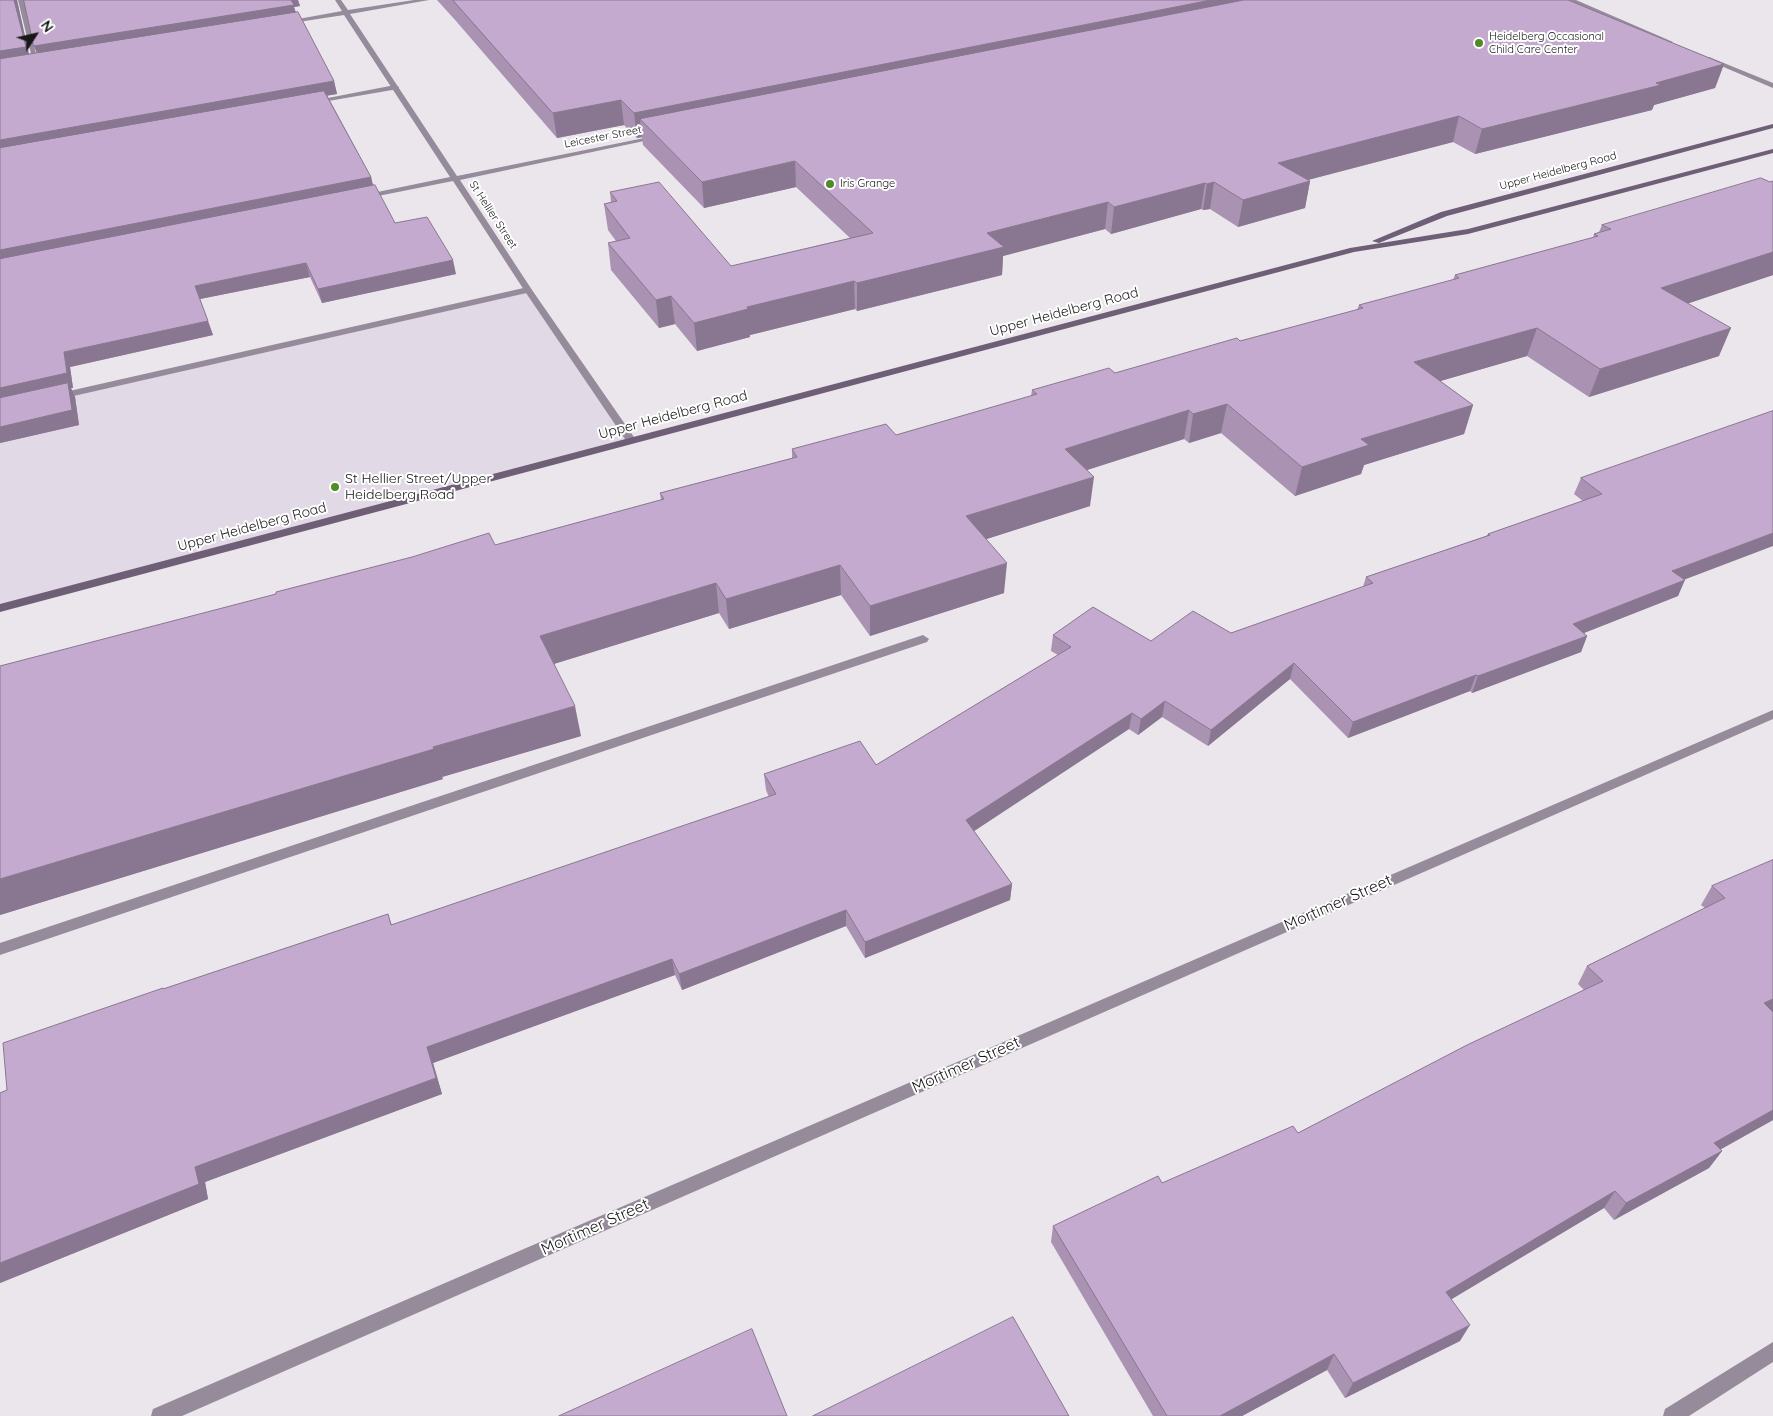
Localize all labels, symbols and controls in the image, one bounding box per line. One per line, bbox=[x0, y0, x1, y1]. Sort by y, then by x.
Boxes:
north arrow bbox=[10, 10, 60, 60]
text: N bbox=[37, 17, 58, 36]
place label: Heidelberg Occasional Child Care Center bbox=[1489, 30, 1604, 56]
marker: Heidelberg Occasional Child Care Center bbox=[1473, 37, 1485, 49]
street label: Leicester Street bbox=[563, 123, 643, 151]
street label: Upper Heidelberg Road bbox=[1498, 149, 1618, 193]
place label: Iris Grange bbox=[840, 177, 895, 191]
marker: Iris Grange bbox=[824, 178, 836, 190]
street label: St Hellier Street bbox=[466, 179, 520, 251]
street label: Upper Heidelberg Road bbox=[988, 284, 1140, 340]
street label: Upper Heidelberg Road bbox=[597, 387, 749, 443]
place label: St Hellier Street/Upper Heidelberg Road bbox=[345, 471, 492, 504]
marker: St Hellier Street/Upper Heidelberg Road bbox=[329, 481, 341, 493]
street label: Upper Heidelberg Road bbox=[176, 499, 328, 555]
street label: Mortimer Street bbox=[1281, 871, 1395, 935]
street label: Mortimer Street bbox=[909, 1033, 1023, 1097]
street label: Mortimer Street bbox=[538, 1195, 652, 1259]

